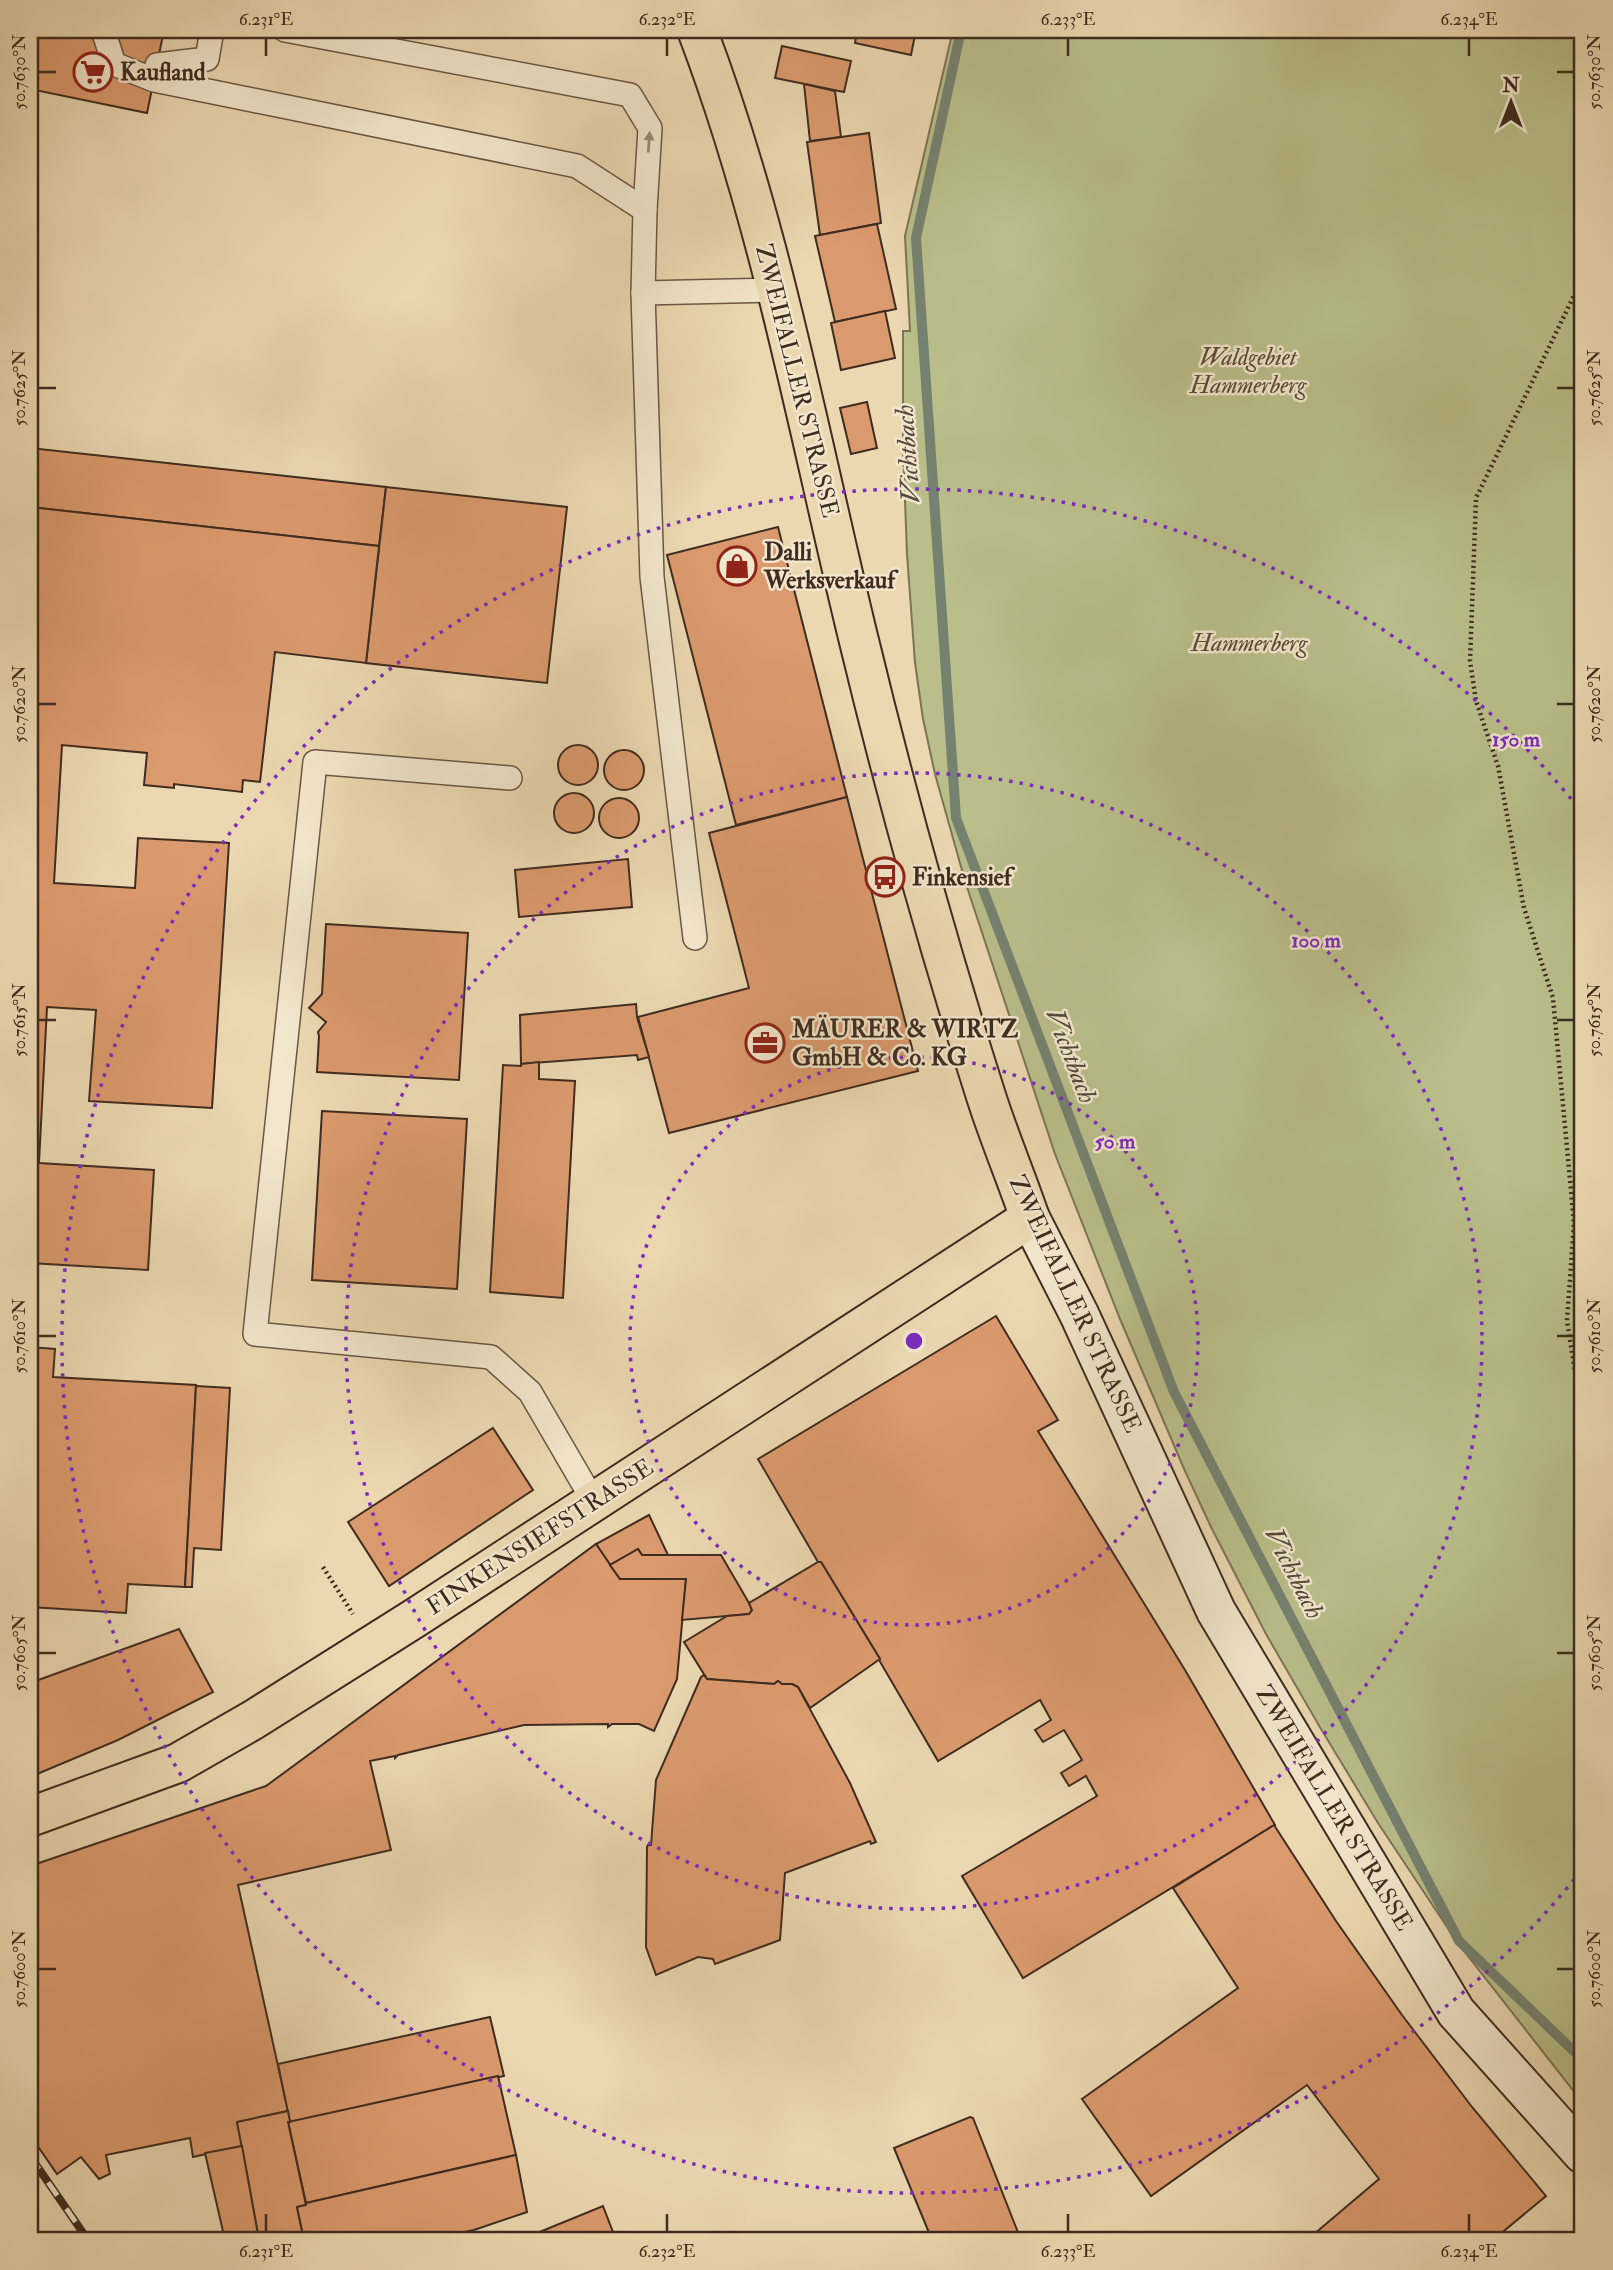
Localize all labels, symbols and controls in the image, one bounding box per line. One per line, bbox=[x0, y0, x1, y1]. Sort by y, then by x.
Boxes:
text: 6.231°E bbox=[239, 8, 293, 31]
text: 6.232°E bbox=[638, 8, 696, 31]
text: 6.233°E bbox=[1041, 8, 1095, 31]
text: 6.234°E bbox=[1440, 8, 1498, 31]
text: 50.7630°N bbox=[8, 34, 31, 110]
text: 50.7630°N bbox=[1583, 34, 1606, 110]
supermarket icon: Kaufland bbox=[72, 51, 114, 93]
place label: Kaufland bbox=[120, 57, 206, 88]
north arrow bbox=[1476, 66, 1546, 136]
text: N bbox=[1501, 74, 1520, 98]
one-way arrow bbox=[644, 131, 655, 153]
street label: ZWEIFALLER STRASSE bbox=[748, 241, 846, 521]
park label: Waldgebiet Hammerberg bbox=[1189, 342, 1307, 401]
text: 50.7625°N bbox=[8, 350, 31, 426]
text: 50.7625°N bbox=[1583, 350, 1606, 426]
water label: Vichtbach bbox=[889, 404, 927, 504]
place label: Dalli Werksverkauf bbox=[763, 537, 899, 596]
shop icon: Dalli Werksverkauf bbox=[716, 545, 758, 587]
park label: Hammerberg bbox=[1190, 628, 1308, 659]
text: 50.7620°N bbox=[8, 665, 31, 743]
text: 50.7620°N bbox=[1583, 665, 1606, 743]
text: 150 m bbox=[1492, 726, 1541, 753]
bus stop icon: Finkensief bbox=[864, 856, 906, 898]
place label: Finkensief bbox=[912, 862, 1016, 893]
text: 100 m bbox=[1291, 927, 1342, 954]
text: 50.7615°N bbox=[8, 983, 31, 1057]
text: 50.7615°N bbox=[1583, 983, 1606, 1057]
water label: Vichtbach bbox=[1038, 1004, 1104, 1108]
place label: MÄURER & WIRTZ GmbH & Co. KG bbox=[791, 1014, 1018, 1073]
office icon: MÄURER & WIRTZ GmbH & Co. KG bbox=[744, 1022, 786, 1064]
text: 50 m bbox=[1095, 1128, 1136, 1155]
street label: ZWEIFALLER STRASSE bbox=[1002, 1170, 1148, 1438]
text: 50.7610°N bbox=[8, 1298, 31, 1374]
text: 50.7610°N bbox=[1583, 1298, 1606, 1374]
centre of rings bbox=[902, 1329, 926, 1353]
street label: FINKENSIEFSTRASSE bbox=[421, 1452, 659, 1622]
water label: Vichtbach bbox=[1257, 1522, 1331, 1624]
text: 50.7605°N bbox=[8, 1615, 31, 1691]
text: 50.7605°N bbox=[1583, 1615, 1606, 1691]
street label: ZWEIFALLER STRASSE bbox=[1248, 1680, 1420, 1936]
text: 50.7600°N bbox=[8, 1930, 31, 2008]
text: 50.7600°N bbox=[1583, 1930, 1606, 2008]
text: 6.231°E bbox=[239, 2240, 293, 2263]
text: 6.232°E bbox=[638, 2240, 696, 2263]
text: 6.233°E bbox=[1041, 2240, 1095, 2263]
text: 6.234°E bbox=[1440, 2240, 1498, 2263]

